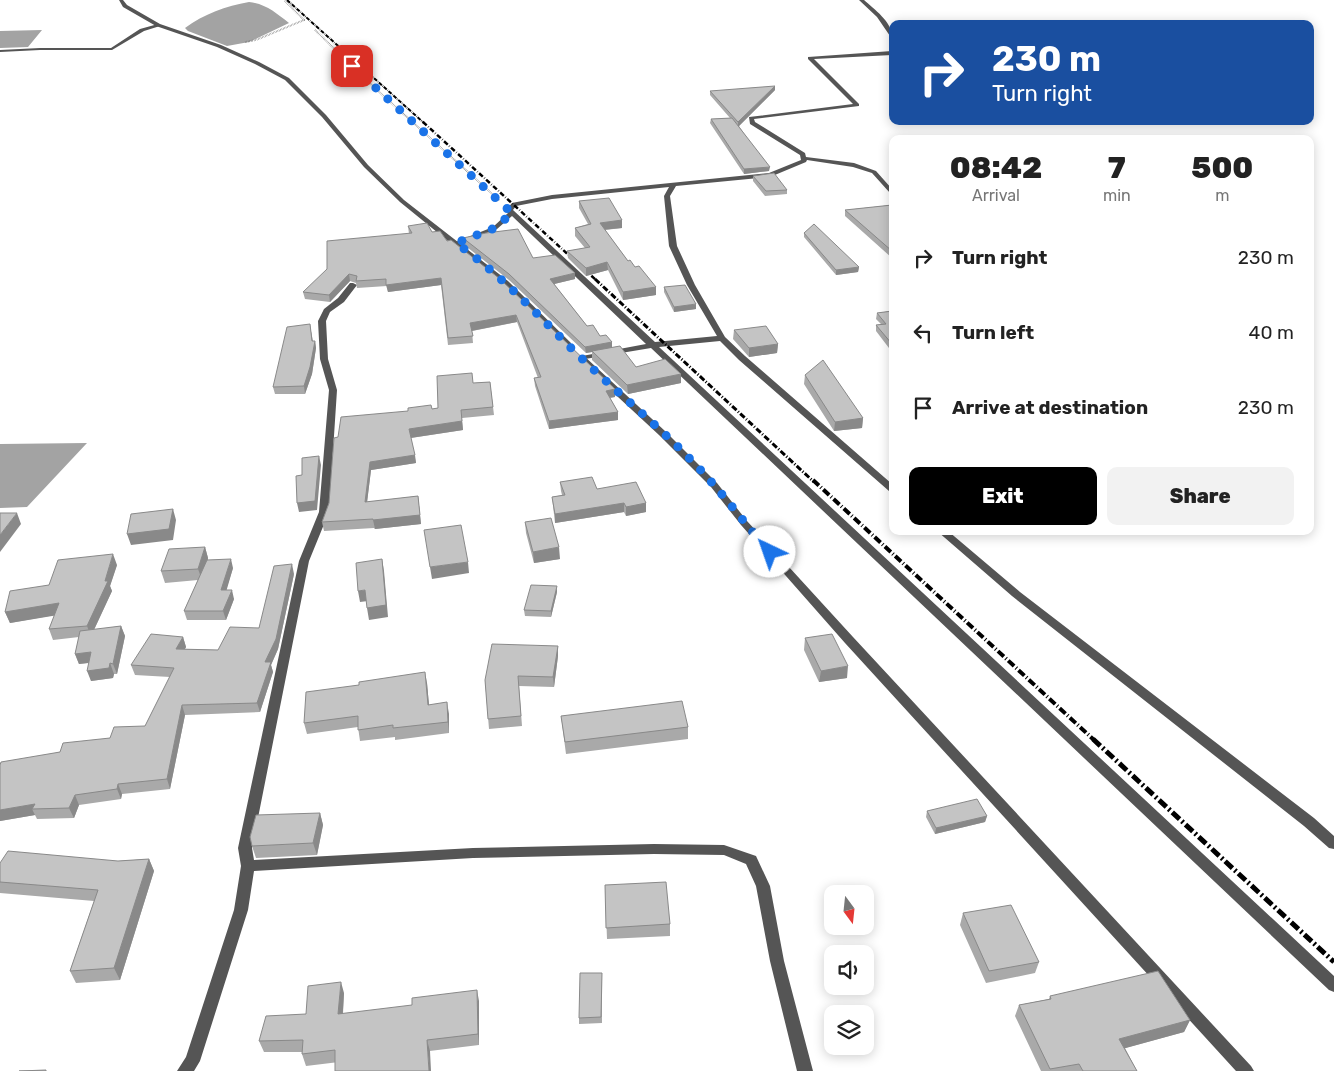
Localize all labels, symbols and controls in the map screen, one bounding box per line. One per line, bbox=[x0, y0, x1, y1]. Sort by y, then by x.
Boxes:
text: 230 m bbox=[992, 38, 1101, 80]
icon: right bbox=[909, 40, 974, 105]
pin bbox=[331, 45, 373, 87]
icon: arrive bbox=[338, 52, 366, 80]
text: Turn right bbox=[992, 80, 1092, 107]
text: 08:42 bbox=[950, 150, 1042, 186]
text: 7 bbox=[1108, 150, 1126, 186]
text: 500 bbox=[1191, 150, 1253, 186]
text: Arrival bbox=[972, 186, 1020, 205]
text: min bbox=[1103, 186, 1131, 205]
text: m bbox=[1215, 186, 1229, 205]
icon: right bbox=[909, 244, 937, 272]
text: Turn right bbox=[952, 246, 1047, 269]
text: 230 m bbox=[1238, 246, 1294, 269]
icon: left bbox=[909, 319, 937, 347]
text: Turn left bbox=[952, 321, 1034, 344]
text: 40 m bbox=[1249, 321, 1294, 344]
icon: arrive bbox=[909, 394, 937, 422]
text: Arrive at destination bbox=[952, 396, 1148, 419]
text: 230 m bbox=[1238, 396, 1294, 419]
button: Exit bbox=[909, 467, 1097, 525]
button: Share bbox=[1107, 467, 1294, 525]
position arrow bbox=[743, 525, 795, 577]
north arrow bbox=[824, 885, 874, 935]
map controls bbox=[824, 885, 874, 1055]
button: sound bbox=[824, 945, 874, 995]
button: layers bbox=[824, 1005, 874, 1055]

